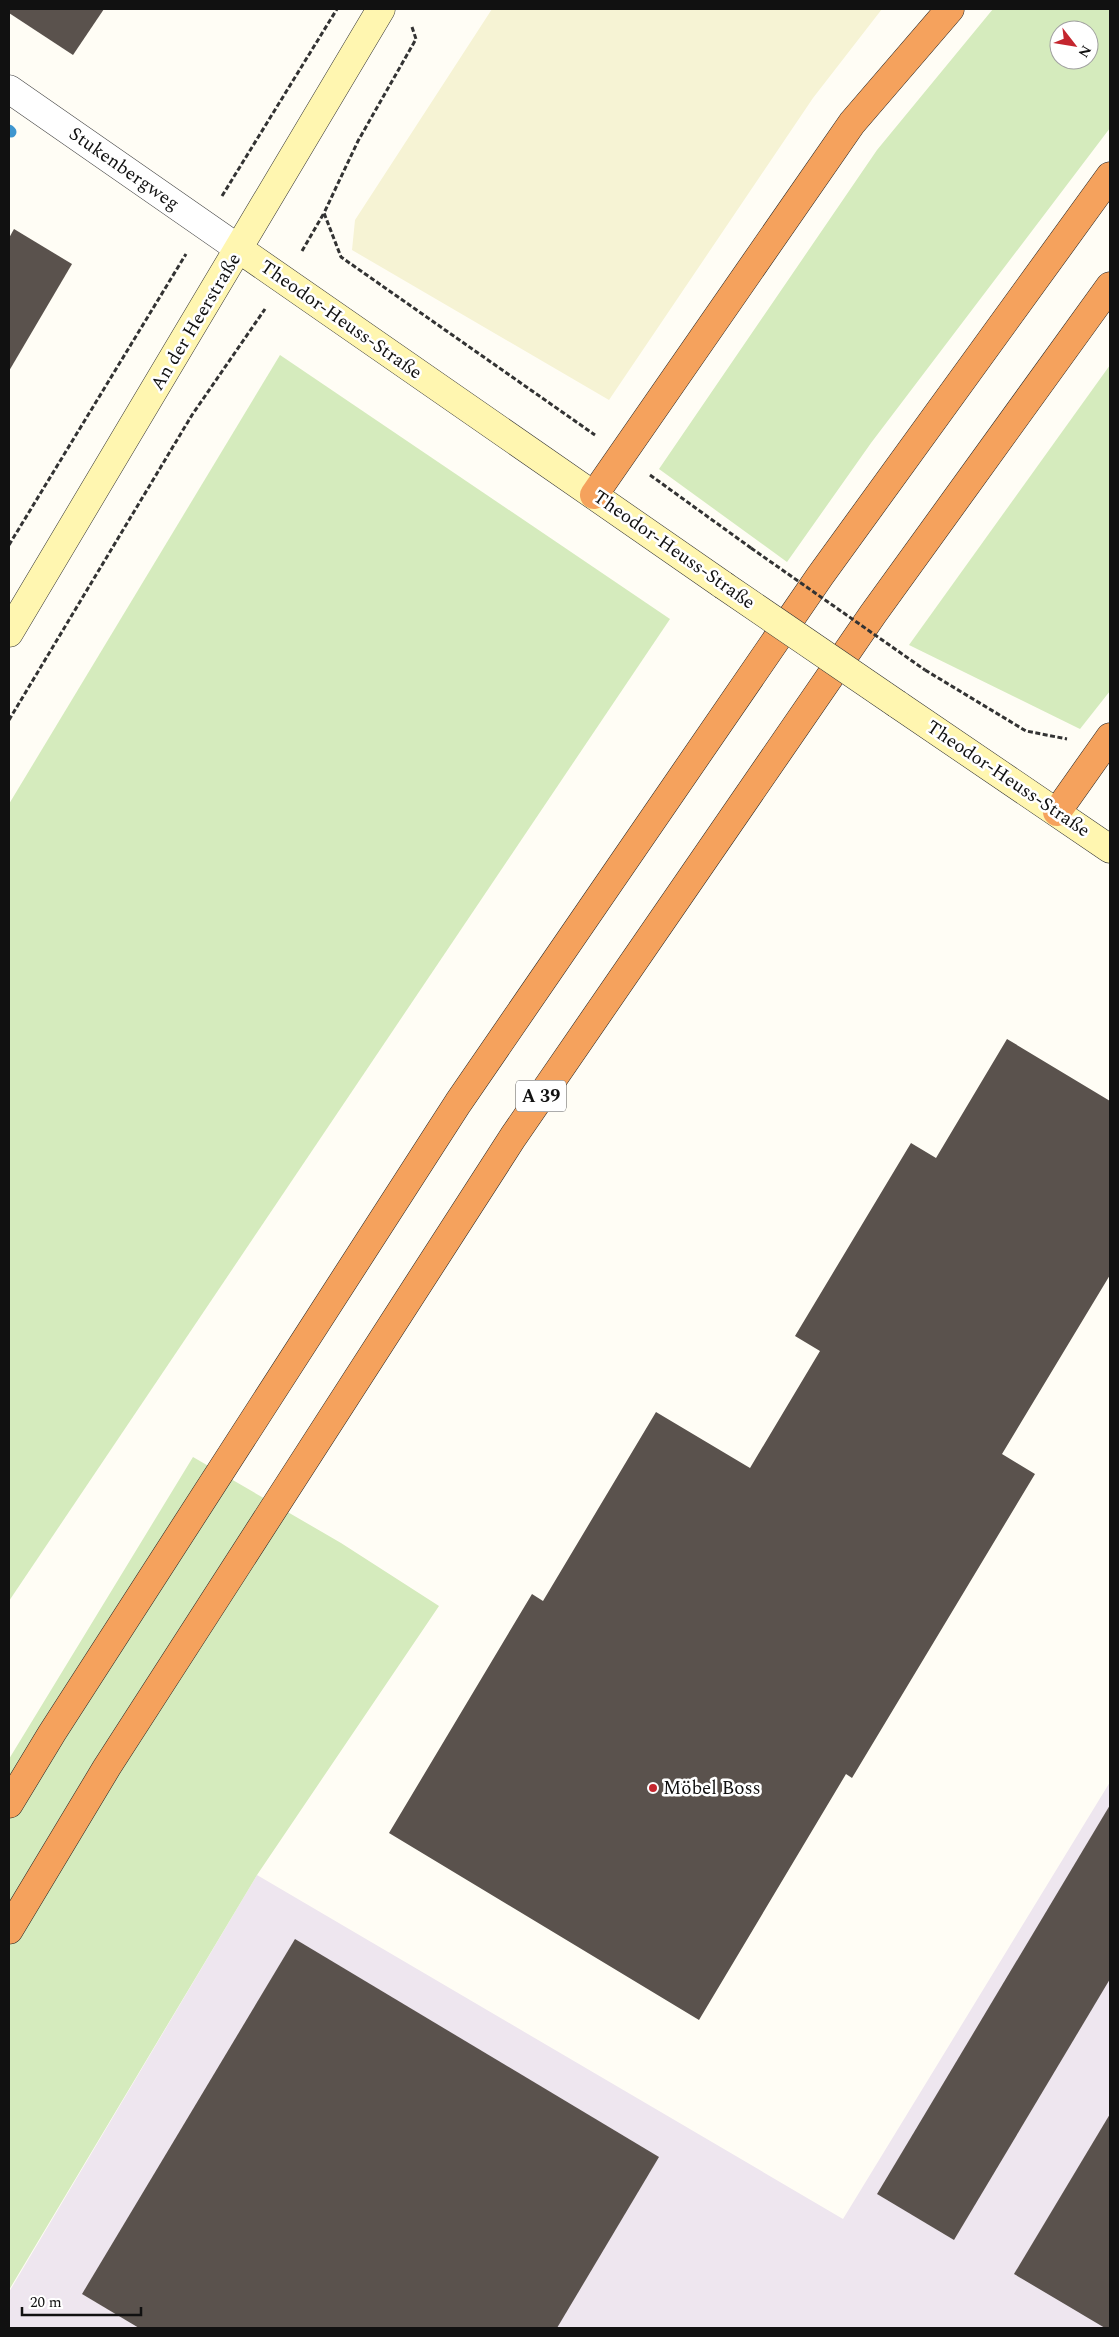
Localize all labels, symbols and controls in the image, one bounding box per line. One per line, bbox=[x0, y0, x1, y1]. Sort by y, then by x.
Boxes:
north arrow bbox=[1049, 20, 1099, 70]
text: N bbox=[1073, 41, 1097, 62]
street label: Stukenbergweg bbox=[63, 120, 185, 218]
street label: An der Heerstraße bbox=[143, 248, 249, 396]
street label: Theodor-Heuss-Straße bbox=[254, 253, 428, 387]
street label: Theodor-Heuss-Straße bbox=[587, 483, 761, 617]
street label: Theodor-Heuss-Straße bbox=[920, 713, 1096, 845]
road number: A 39 bbox=[516, 1080, 566, 1112]
place label: Möbel Boss bbox=[663, 1774, 761, 1803]
marker: Möbel Boss bbox=[647, 1782, 659, 1794]
scale bar bbox=[22, 2284, 141, 2316]
text: 20 m bbox=[30, 2291, 62, 2314]

